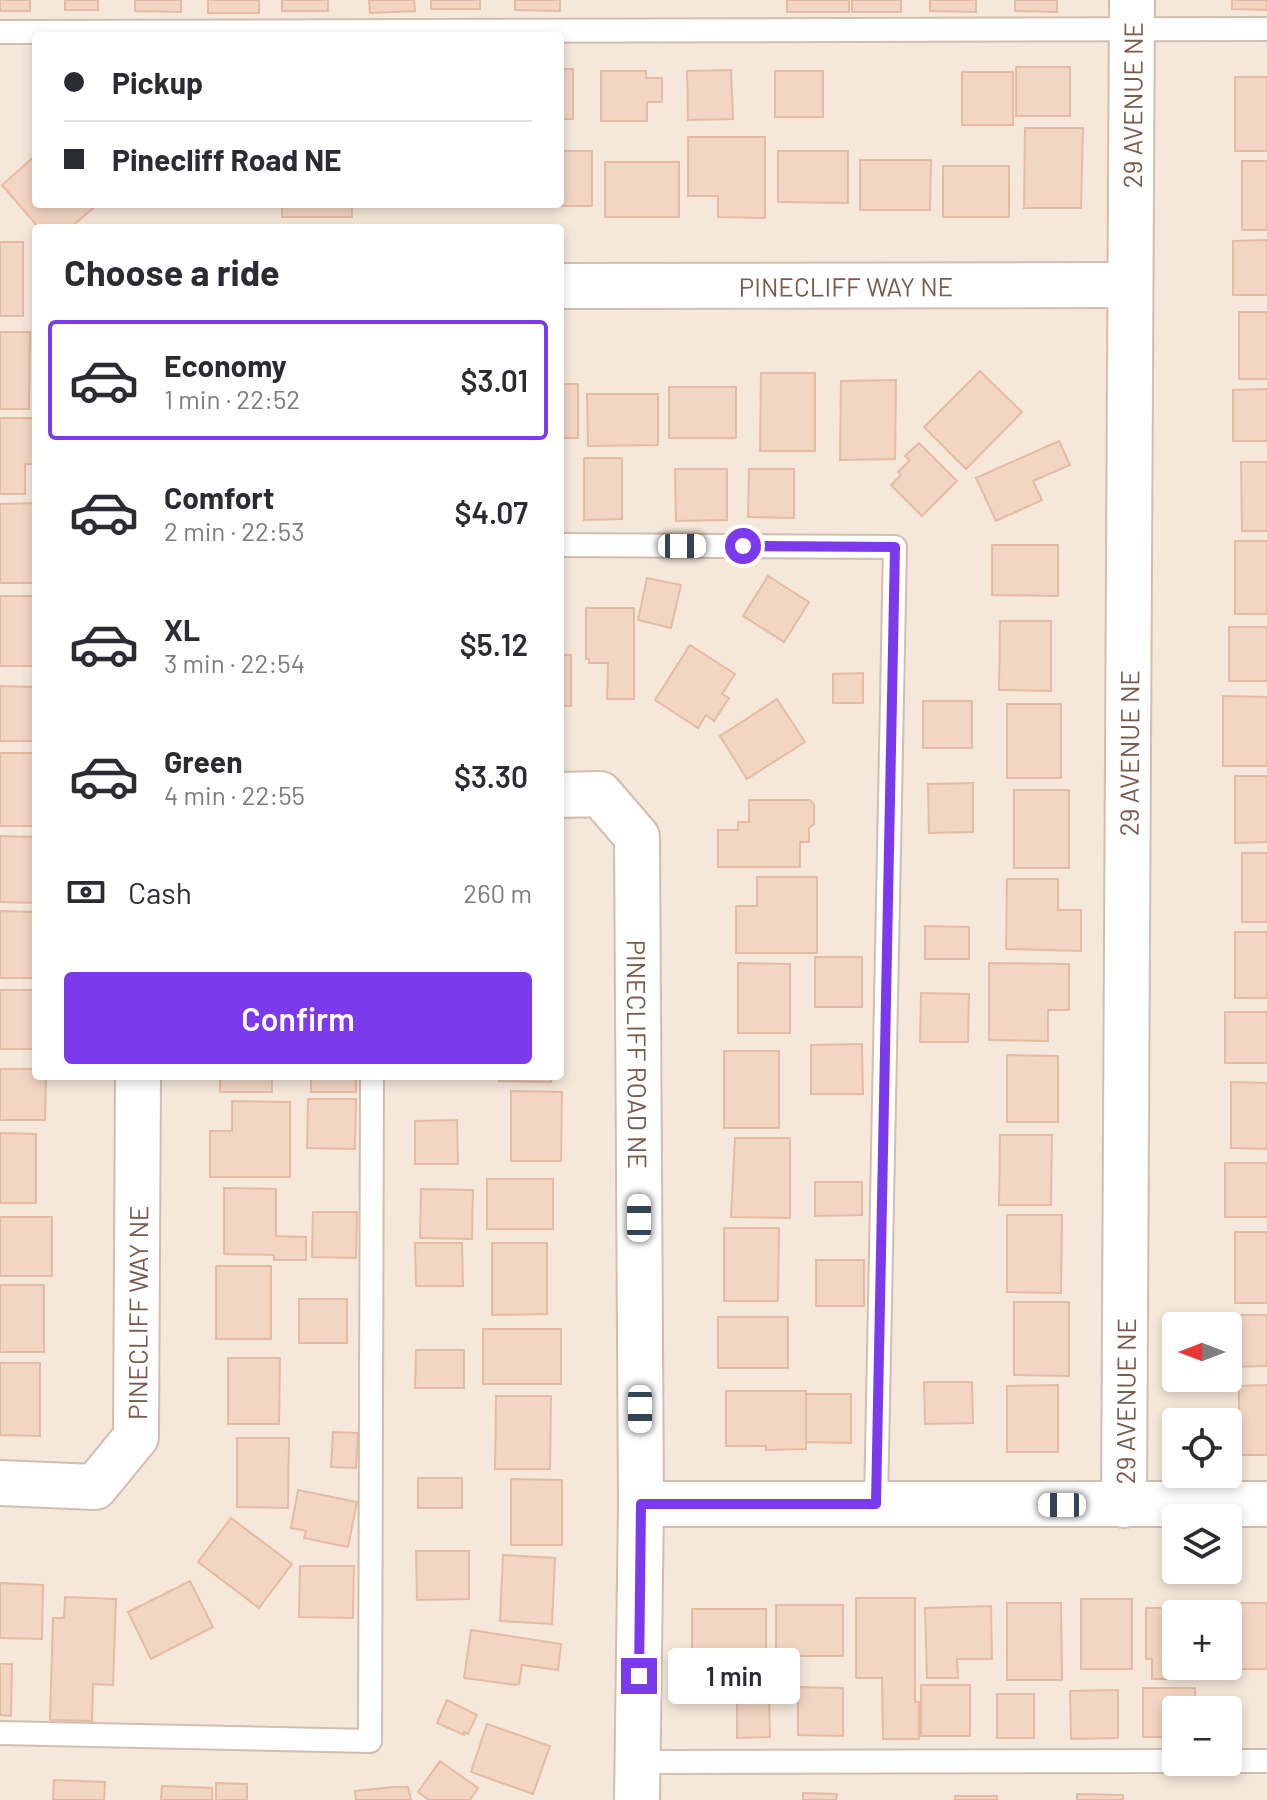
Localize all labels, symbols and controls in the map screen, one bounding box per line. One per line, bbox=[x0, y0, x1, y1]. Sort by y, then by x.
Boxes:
street label: 29 AVENUE NE bbox=[1116, 22, 1147, 188]
text: Pickup bbox=[112, 64, 203, 100]
text: Pinecliff Road NE bbox=[112, 141, 342, 177]
text: Choose a ride bbox=[64, 250, 280, 293]
street label: PINECLIFF WAY NE bbox=[739, 270, 953, 301]
icon: car bbox=[68, 344, 140, 416]
text: Economy bbox=[164, 347, 287, 383]
text: $3.01 bbox=[461, 362, 528, 398]
text: 1 min · 22:52 bbox=[164, 383, 300, 414]
icon: car bbox=[68, 476, 140, 548]
text: Comfort bbox=[164, 479, 274, 515]
text: $4.07 bbox=[454, 494, 528, 530]
text: 2 min · 22:53 bbox=[164, 515, 305, 546]
route start bbox=[725, 528, 761, 564]
car bbox=[658, 534, 706, 558]
icon: car bbox=[68, 608, 140, 680]
text: XL bbox=[164, 611, 200, 647]
text: $5.12 bbox=[460, 626, 528, 662]
text: 3 min · 22:54 bbox=[164, 647, 305, 678]
street label: 29 AVENUE NE bbox=[1112, 670, 1144, 836]
icon: car bbox=[68, 740, 140, 812]
text: Green bbox=[164, 743, 243, 779]
text: $3.30 bbox=[454, 758, 528, 794]
text: 4 min · 22:55 bbox=[164, 779, 305, 810]
icon: cash bbox=[64, 870, 108, 914]
text: Cash bbox=[128, 874, 192, 910]
text: 260 m bbox=[463, 877, 532, 908]
street label: PINECLIFF ROAD NE bbox=[622, 940, 654, 1169]
button: Confirm bbox=[64, 972, 532, 1064]
car bbox=[627, 1194, 651, 1242]
street label: PINECLIFF WAY NE bbox=[121, 1205, 153, 1420]
north arrow bbox=[1162, 1312, 1242, 1392]
map controls bbox=[1162, 1312, 1242, 1776]
street label: 29 AVENUE NE bbox=[1109, 1318, 1140, 1484]
car bbox=[628, 1385, 652, 1433]
button: locate bbox=[1162, 1408, 1242, 1488]
car bbox=[1038, 1493, 1086, 1517]
button: layers bbox=[1162, 1504, 1242, 1584]
button: + bbox=[1162, 1600, 1242, 1680]
callout: 1 min bbox=[667, 1648, 799, 1704]
route end bbox=[621, 1658, 657, 1694]
text: 1 min bbox=[706, 1660, 762, 1691]
button: − bbox=[1162, 1696, 1242, 1776]

